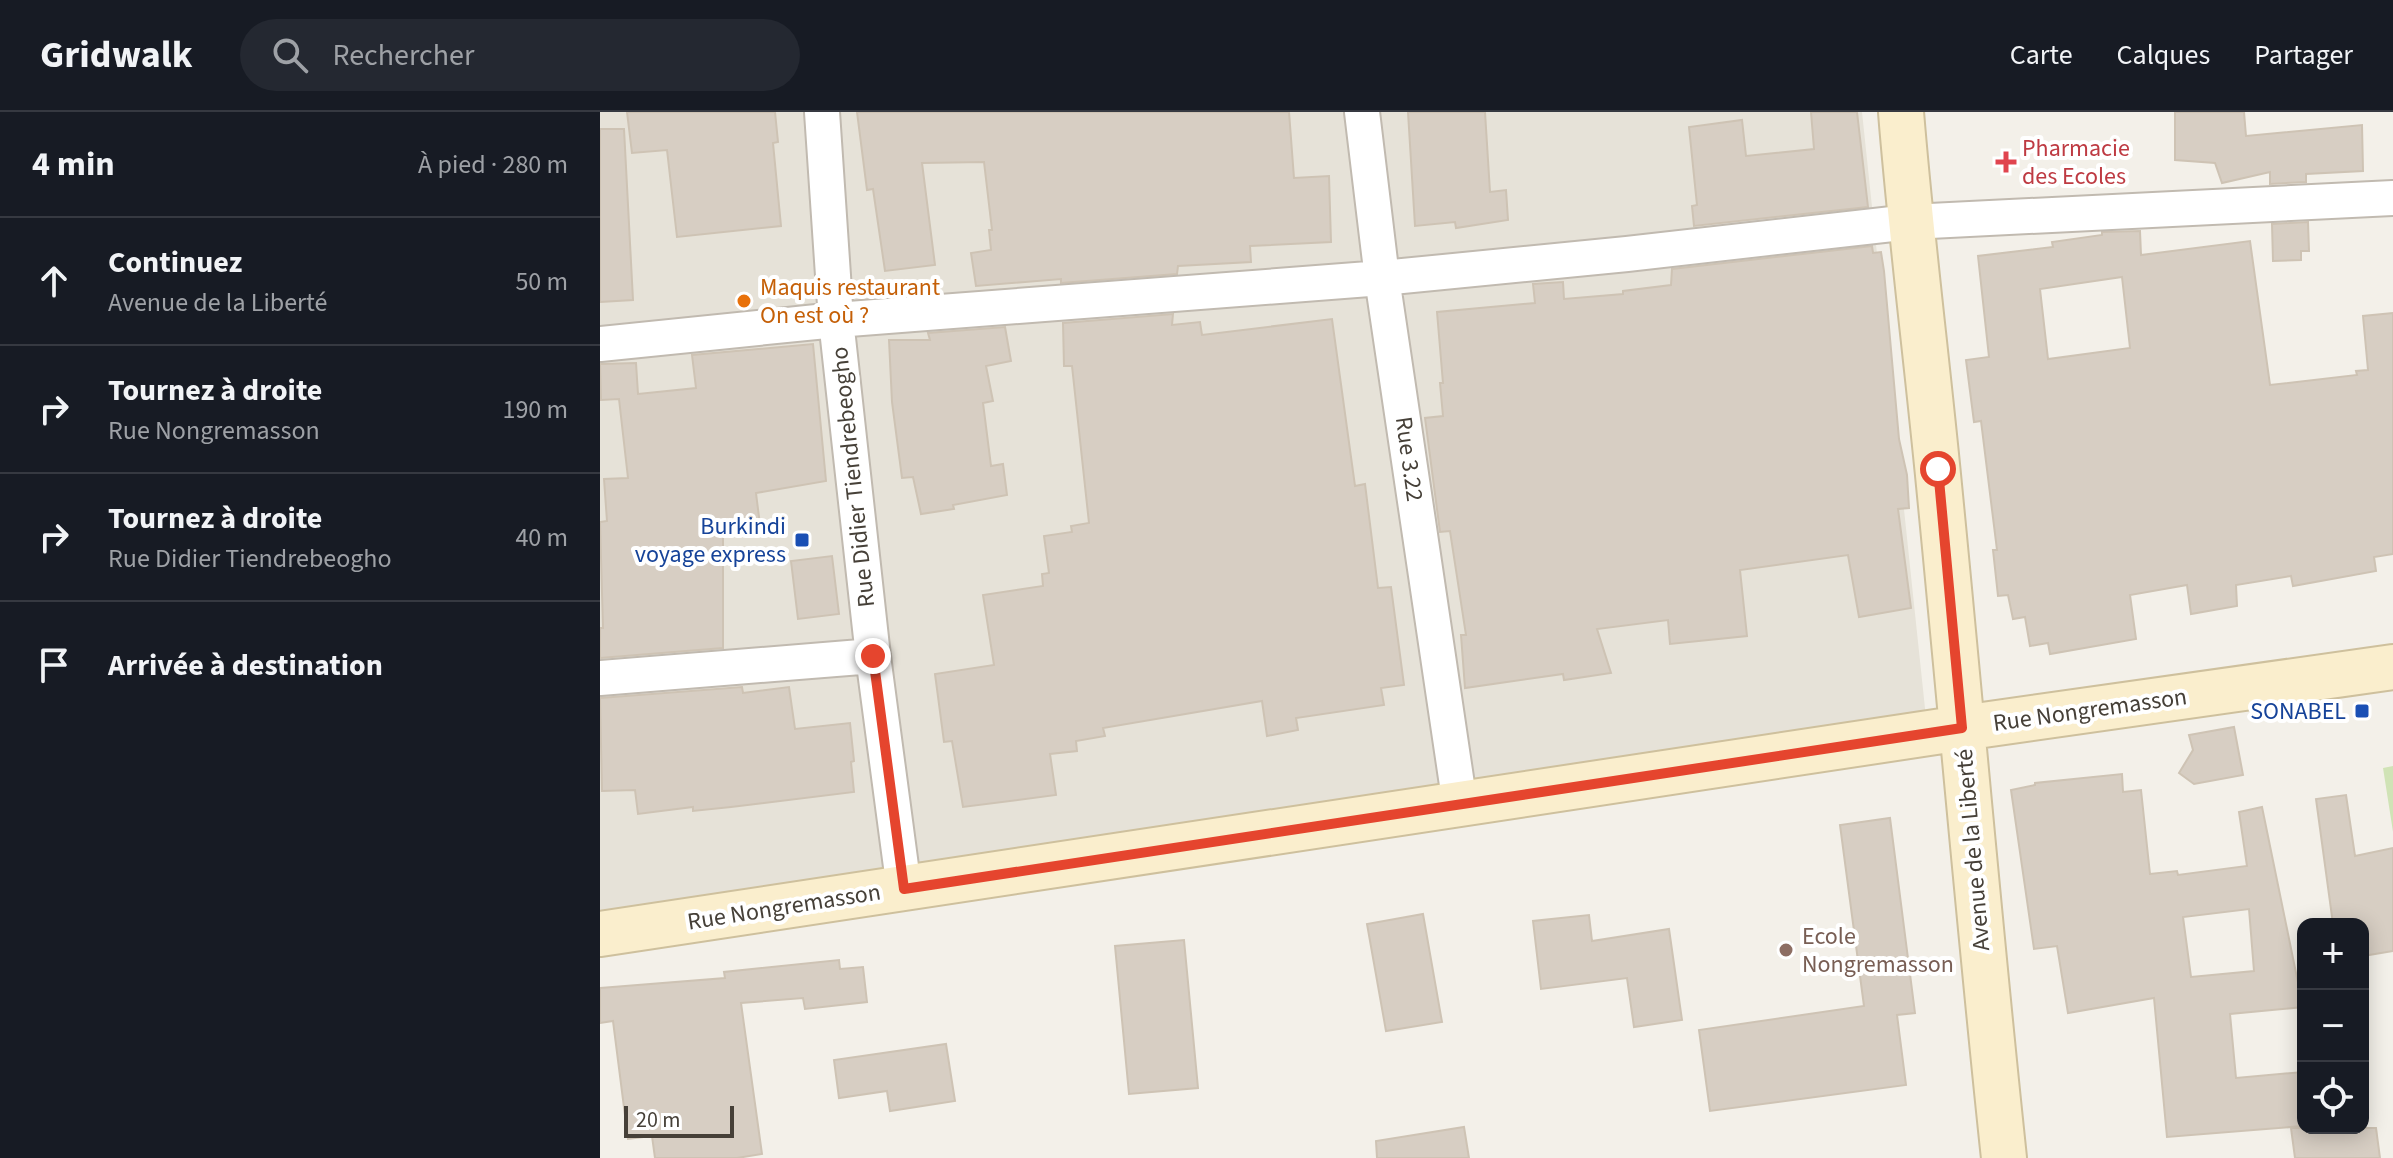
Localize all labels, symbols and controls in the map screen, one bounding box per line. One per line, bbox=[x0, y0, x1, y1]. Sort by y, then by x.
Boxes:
search box bbox=[240, 19, 800, 91]
text: Gridwalk bbox=[40, 28, 192, 82]
icon: search bbox=[268, 33, 312, 77]
text: Rechercher bbox=[332, 34, 474, 77]
text: Carte bbox=[2010, 35, 2073, 75]
text: Calques bbox=[2117, 35, 2210, 75]
text: Partager bbox=[2254, 35, 2353, 75]
place label: Pharmacie des Ecoles bbox=[2022, 131, 2130, 194]
text: 4 min bbox=[32, 140, 115, 189]
text: À pied · 280 m bbox=[418, 146, 568, 183]
marker: Pharmacie des Ecoles bbox=[1997, 153, 2015, 171]
text: Continuez bbox=[108, 241, 242, 284]
icon: ahead bbox=[32, 259, 76, 303]
text: 50 m bbox=[515, 263, 568, 300]
place label: Maquis restaurant On est où ? bbox=[760, 270, 940, 333]
text: Avenue de la Liberté bbox=[108, 284, 327, 321]
marker: Maquis restaurant On est où ? bbox=[735, 292, 753, 310]
street label: Rue Didier Tiendrebeogho bbox=[822, 345, 884, 609]
text: Tournez à droite bbox=[108, 369, 322, 412]
icon: right bbox=[32, 387, 76, 431]
text: 190 m bbox=[502, 391, 568, 428]
text: Rue Nongremasson bbox=[108, 412, 320, 449]
street label: Rue 3.22 bbox=[1386, 414, 1432, 504]
route start bbox=[1920, 451, 1956, 487]
text: Tournez à droite bbox=[108, 497, 322, 540]
place label: Burkindi voyage express bbox=[635, 509, 786, 572]
icon: right bbox=[32, 515, 76, 559]
text: 40 m bbox=[515, 519, 568, 556]
marker: Burkindi voyage express bbox=[793, 531, 811, 549]
text: Rue Didier Tiendrebeogho bbox=[108, 540, 392, 577]
route end bbox=[855, 638, 891, 674]
icon: arrive bbox=[32, 643, 76, 687]
text: Arrivée à destination bbox=[108, 644, 383, 687]
street label: Rue Nongremasson bbox=[1991, 679, 2189, 741]
place label: SONABEL bbox=[2250, 694, 2346, 729]
marker: SONABEL bbox=[2353, 702, 2371, 720]
street label: Avenue de la Liberté bbox=[1947, 748, 1999, 952]
street label: Rue Nongremasson bbox=[685, 874, 883, 940]
map controls bbox=[2297, 918, 2369, 1134]
button: + bbox=[2297, 918, 2369, 990]
place label: Ecole Nongremasson bbox=[1802, 919, 1954, 982]
marker: Ecole Nongremasson bbox=[1777, 941, 1795, 959]
button: − bbox=[2297, 990, 2369, 1062]
button: locate bbox=[2297, 1062, 2369, 1134]
scale bar bbox=[624, 1102, 734, 1138]
text: 20 m bbox=[636, 1104, 681, 1136]

